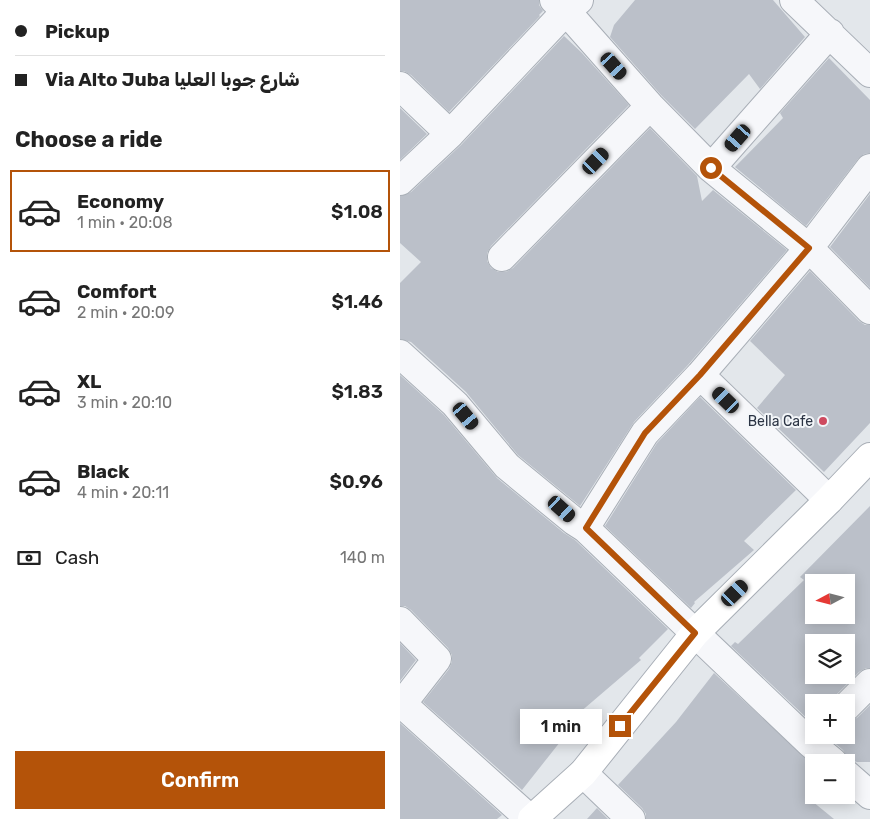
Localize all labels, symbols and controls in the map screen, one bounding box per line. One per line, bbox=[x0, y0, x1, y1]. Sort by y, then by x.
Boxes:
text: Pickup bbox=[45, 20, 110, 43]
car bbox=[598, 50, 629, 82]
text: Via Alto Juba شارع جوبا العليا bbox=[45, 68, 300, 91]
car bbox=[722, 122, 753, 154]
text: Choose a ride bbox=[15, 126, 162, 153]
car bbox=[580, 145, 611, 177]
route start bbox=[700, 157, 722, 179]
icon: car bbox=[17, 189, 62, 234]
text: Economy bbox=[77, 190, 164, 213]
text: $1.08 bbox=[331, 200, 383, 223]
text: 1 min · 20:08 bbox=[77, 213, 173, 232]
icon: car bbox=[17, 279, 62, 324]
text: Comfort bbox=[77, 280, 157, 303]
text: $1.46 bbox=[332, 290, 383, 313]
text: 2 min · 20:09 bbox=[77, 303, 175, 322]
icon: car bbox=[17, 369, 62, 414]
text: XL bbox=[77, 370, 101, 393]
text: $1.83 bbox=[331, 380, 383, 403]
car bbox=[710, 384, 742, 416]
text: 3 min · 20:10 bbox=[77, 393, 172, 412]
car bbox=[450, 400, 481, 432]
place label: Bella Cafe bbox=[748, 413, 813, 430]
marker: Bella Cafe bbox=[817, 415, 829, 427]
icon: car bbox=[17, 459, 62, 504]
text: Black bbox=[77, 460, 129, 483]
text: $0.96 bbox=[330, 470, 383, 493]
text: 4 min · 20:11 bbox=[77, 483, 169, 502]
car bbox=[545, 493, 578, 525]
icon: cash bbox=[15, 544, 43, 572]
text: Cash bbox=[55, 546, 99, 569]
text: 140 m bbox=[340, 548, 385, 567]
north arrow bbox=[805, 574, 855, 624]
map controls bbox=[805, 574, 855, 804]
car bbox=[719, 577, 751, 609]
button: layers bbox=[805, 634, 855, 684]
button: + bbox=[805, 694, 855, 744]
callout: 1 min bbox=[520, 708, 602, 744]
route end bbox=[609, 715, 631, 737]
text: 1 min bbox=[541, 717, 581, 736]
button: Confirm bbox=[15, 751, 385, 809]
button: − bbox=[805, 754, 855, 804]

